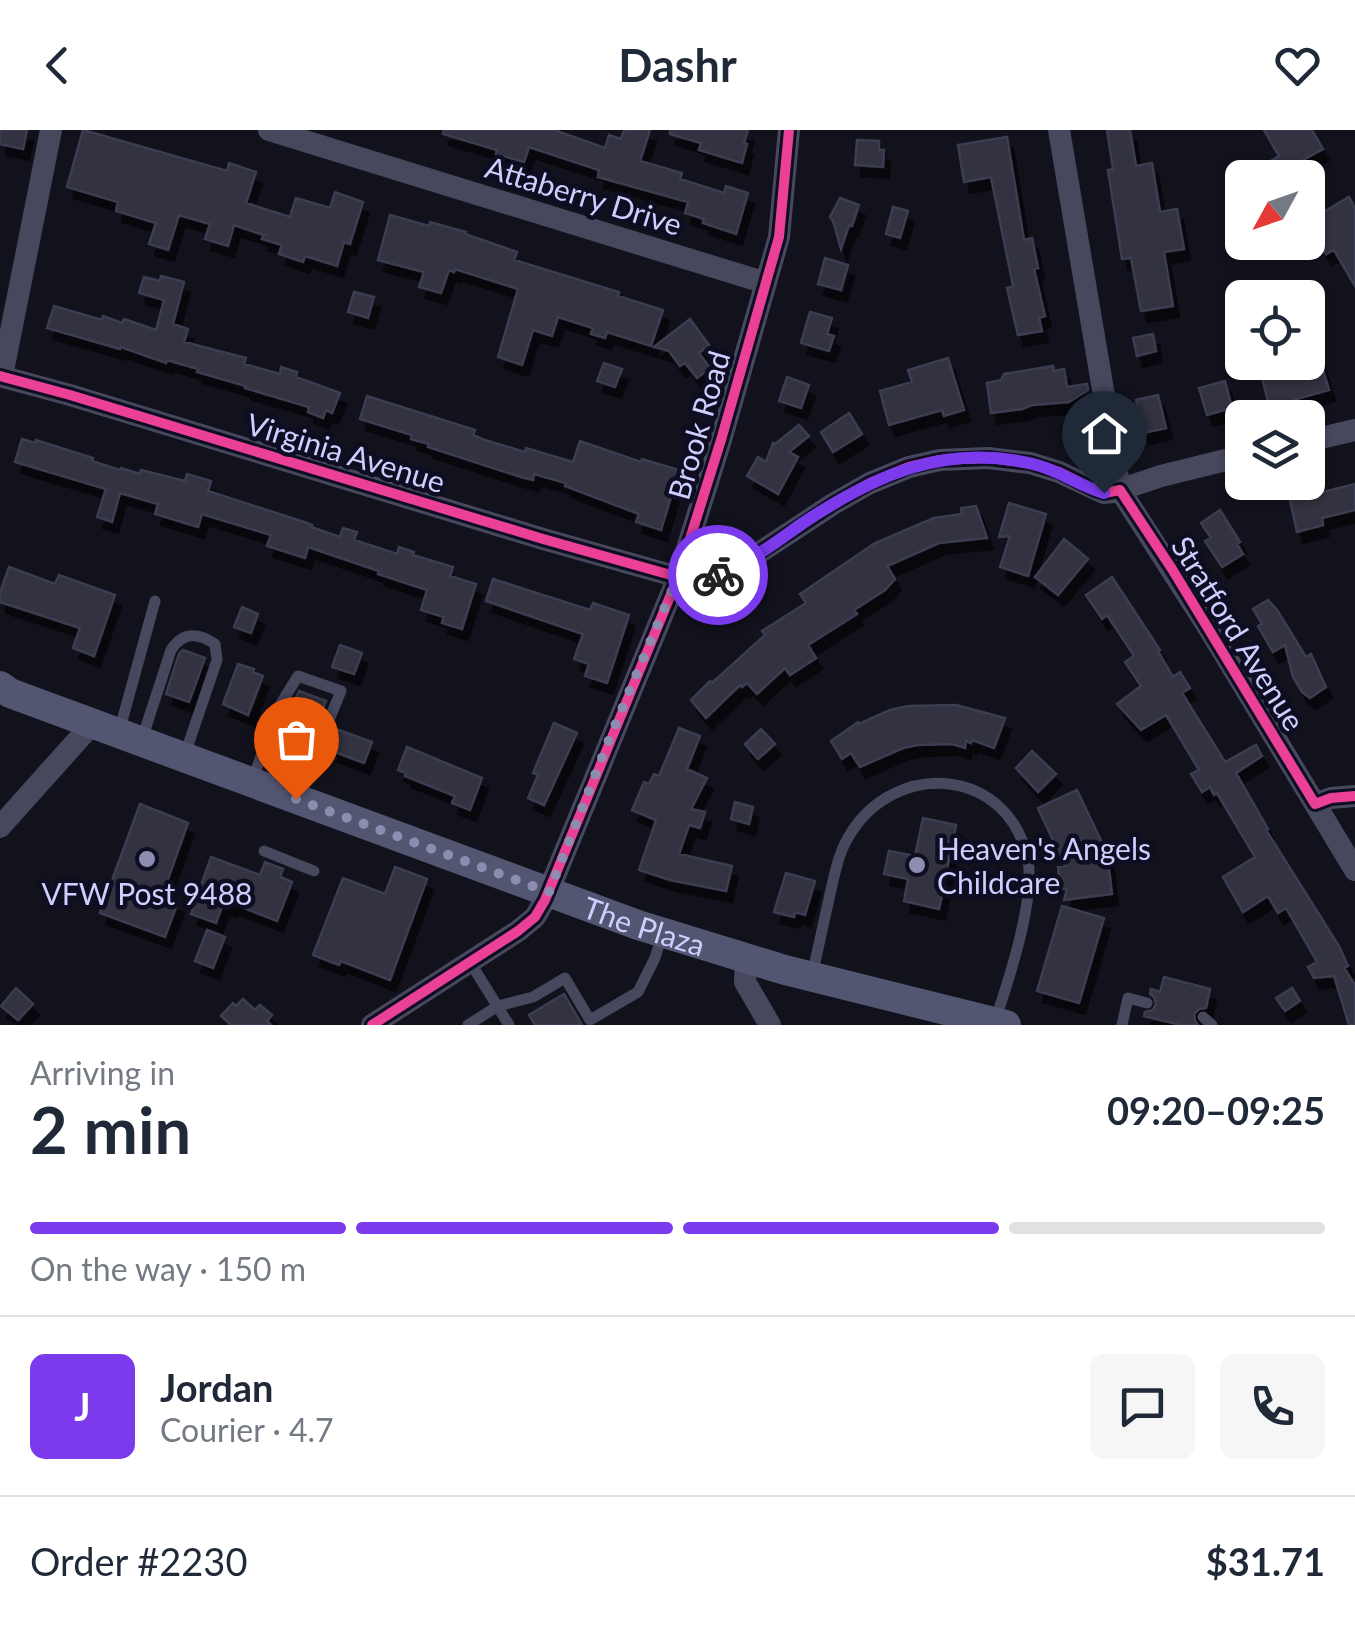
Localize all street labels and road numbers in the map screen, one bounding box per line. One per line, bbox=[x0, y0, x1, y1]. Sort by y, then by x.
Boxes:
street label: Attaberry Drive bbox=[482, 148, 686, 242]
street label: Brook Road bbox=[660, 347, 736, 503]
street label: Virginia Avenue bbox=[242, 405, 450, 499]
street label: Stratford Avenue bbox=[1165, 529, 1313, 737]
street label: The Plaza bbox=[578, 888, 710, 963]

